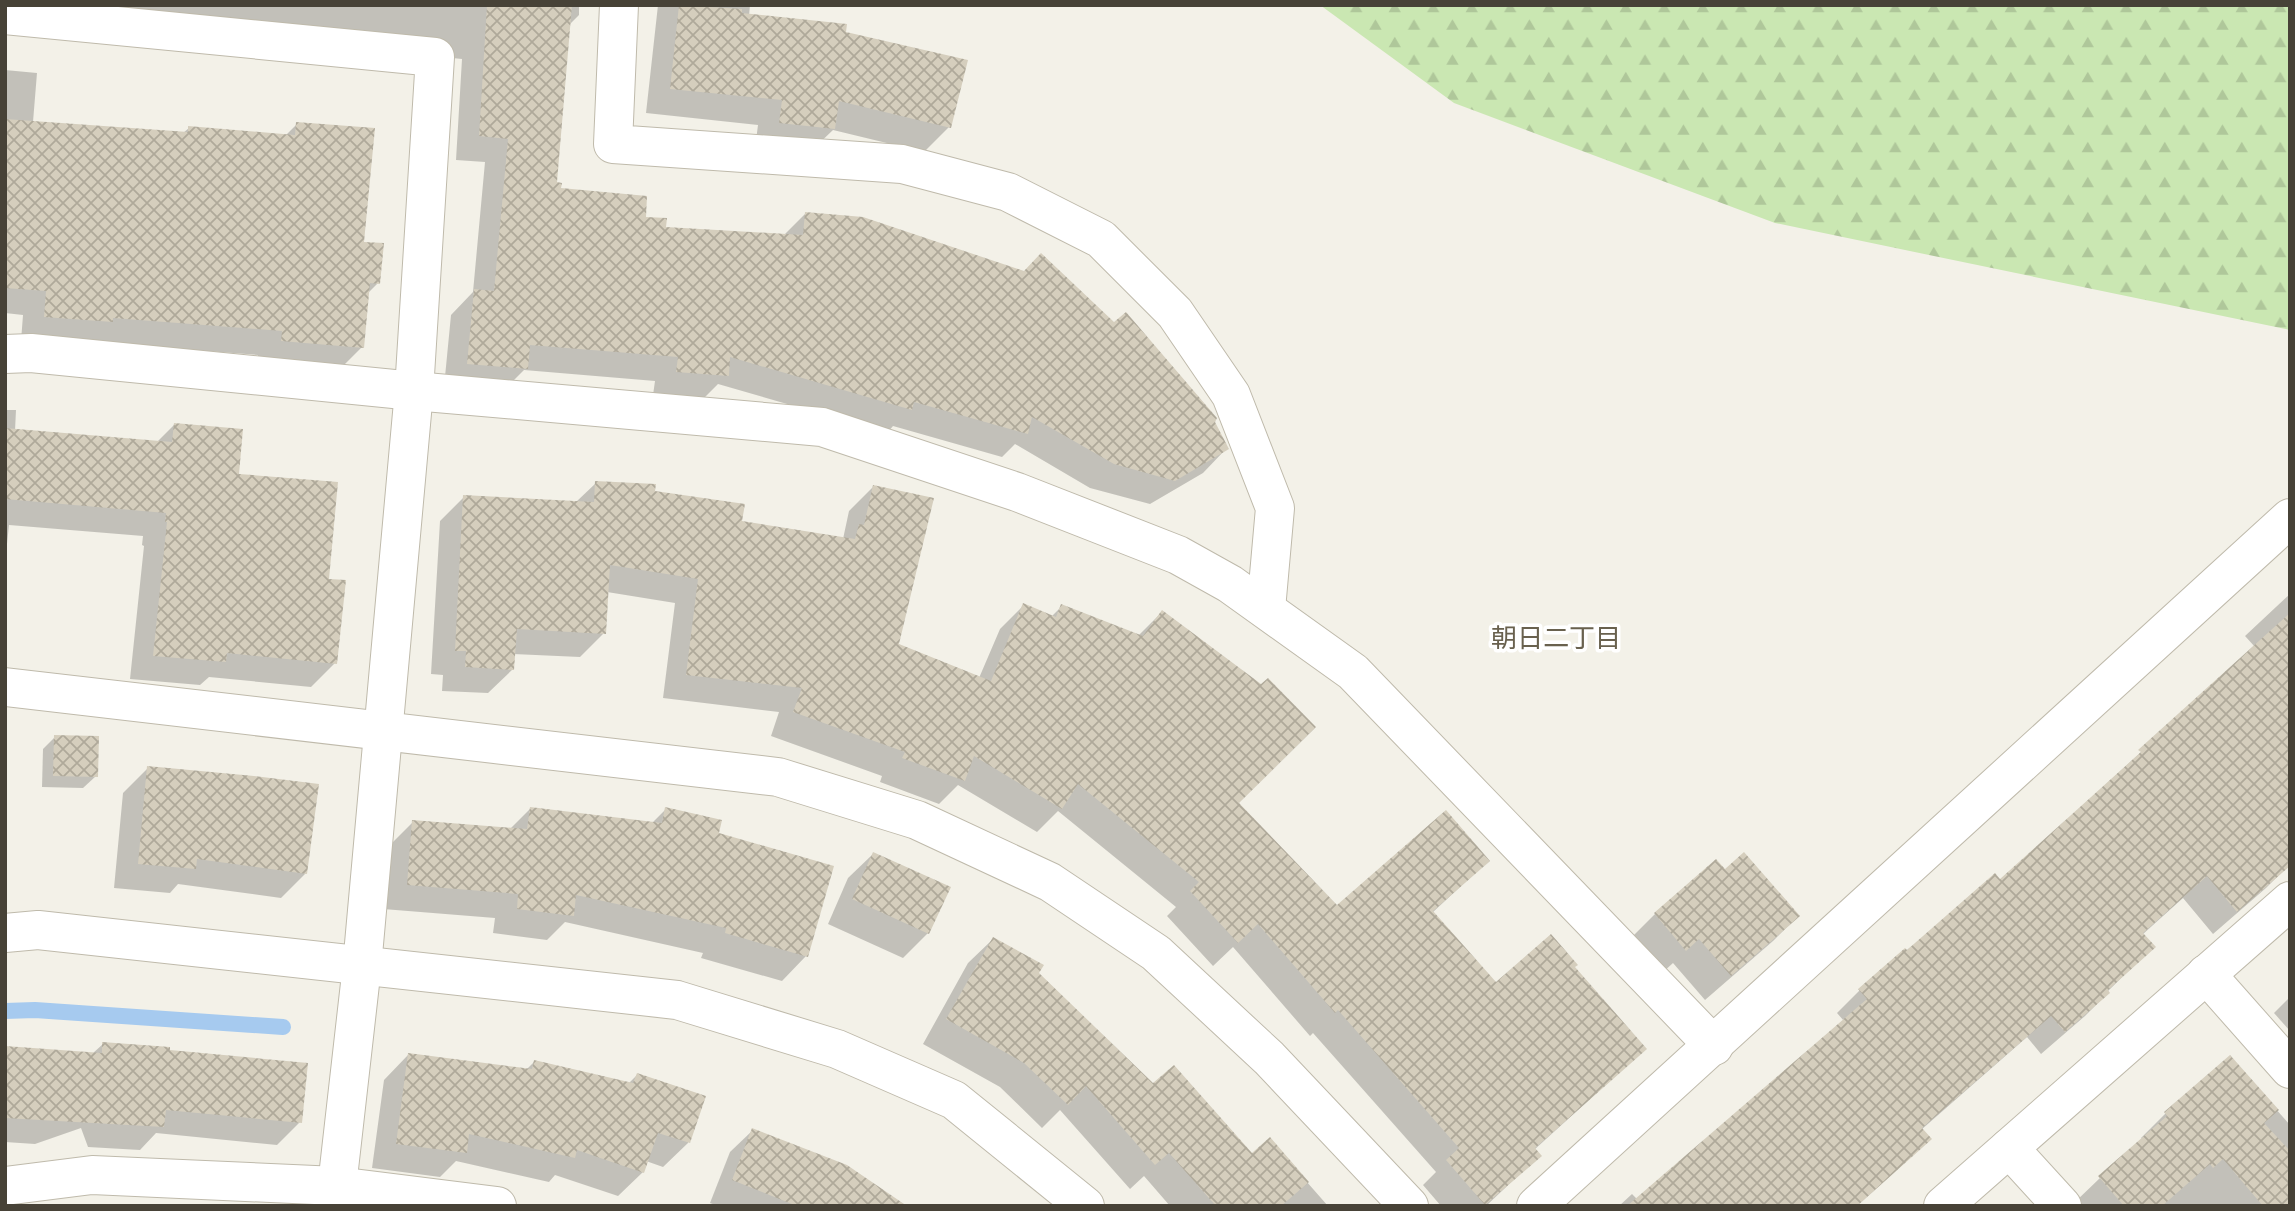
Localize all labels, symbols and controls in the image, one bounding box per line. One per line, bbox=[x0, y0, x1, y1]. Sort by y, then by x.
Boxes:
district label: 朝日二丁目 bbox=[1491, 621, 1621, 655]

